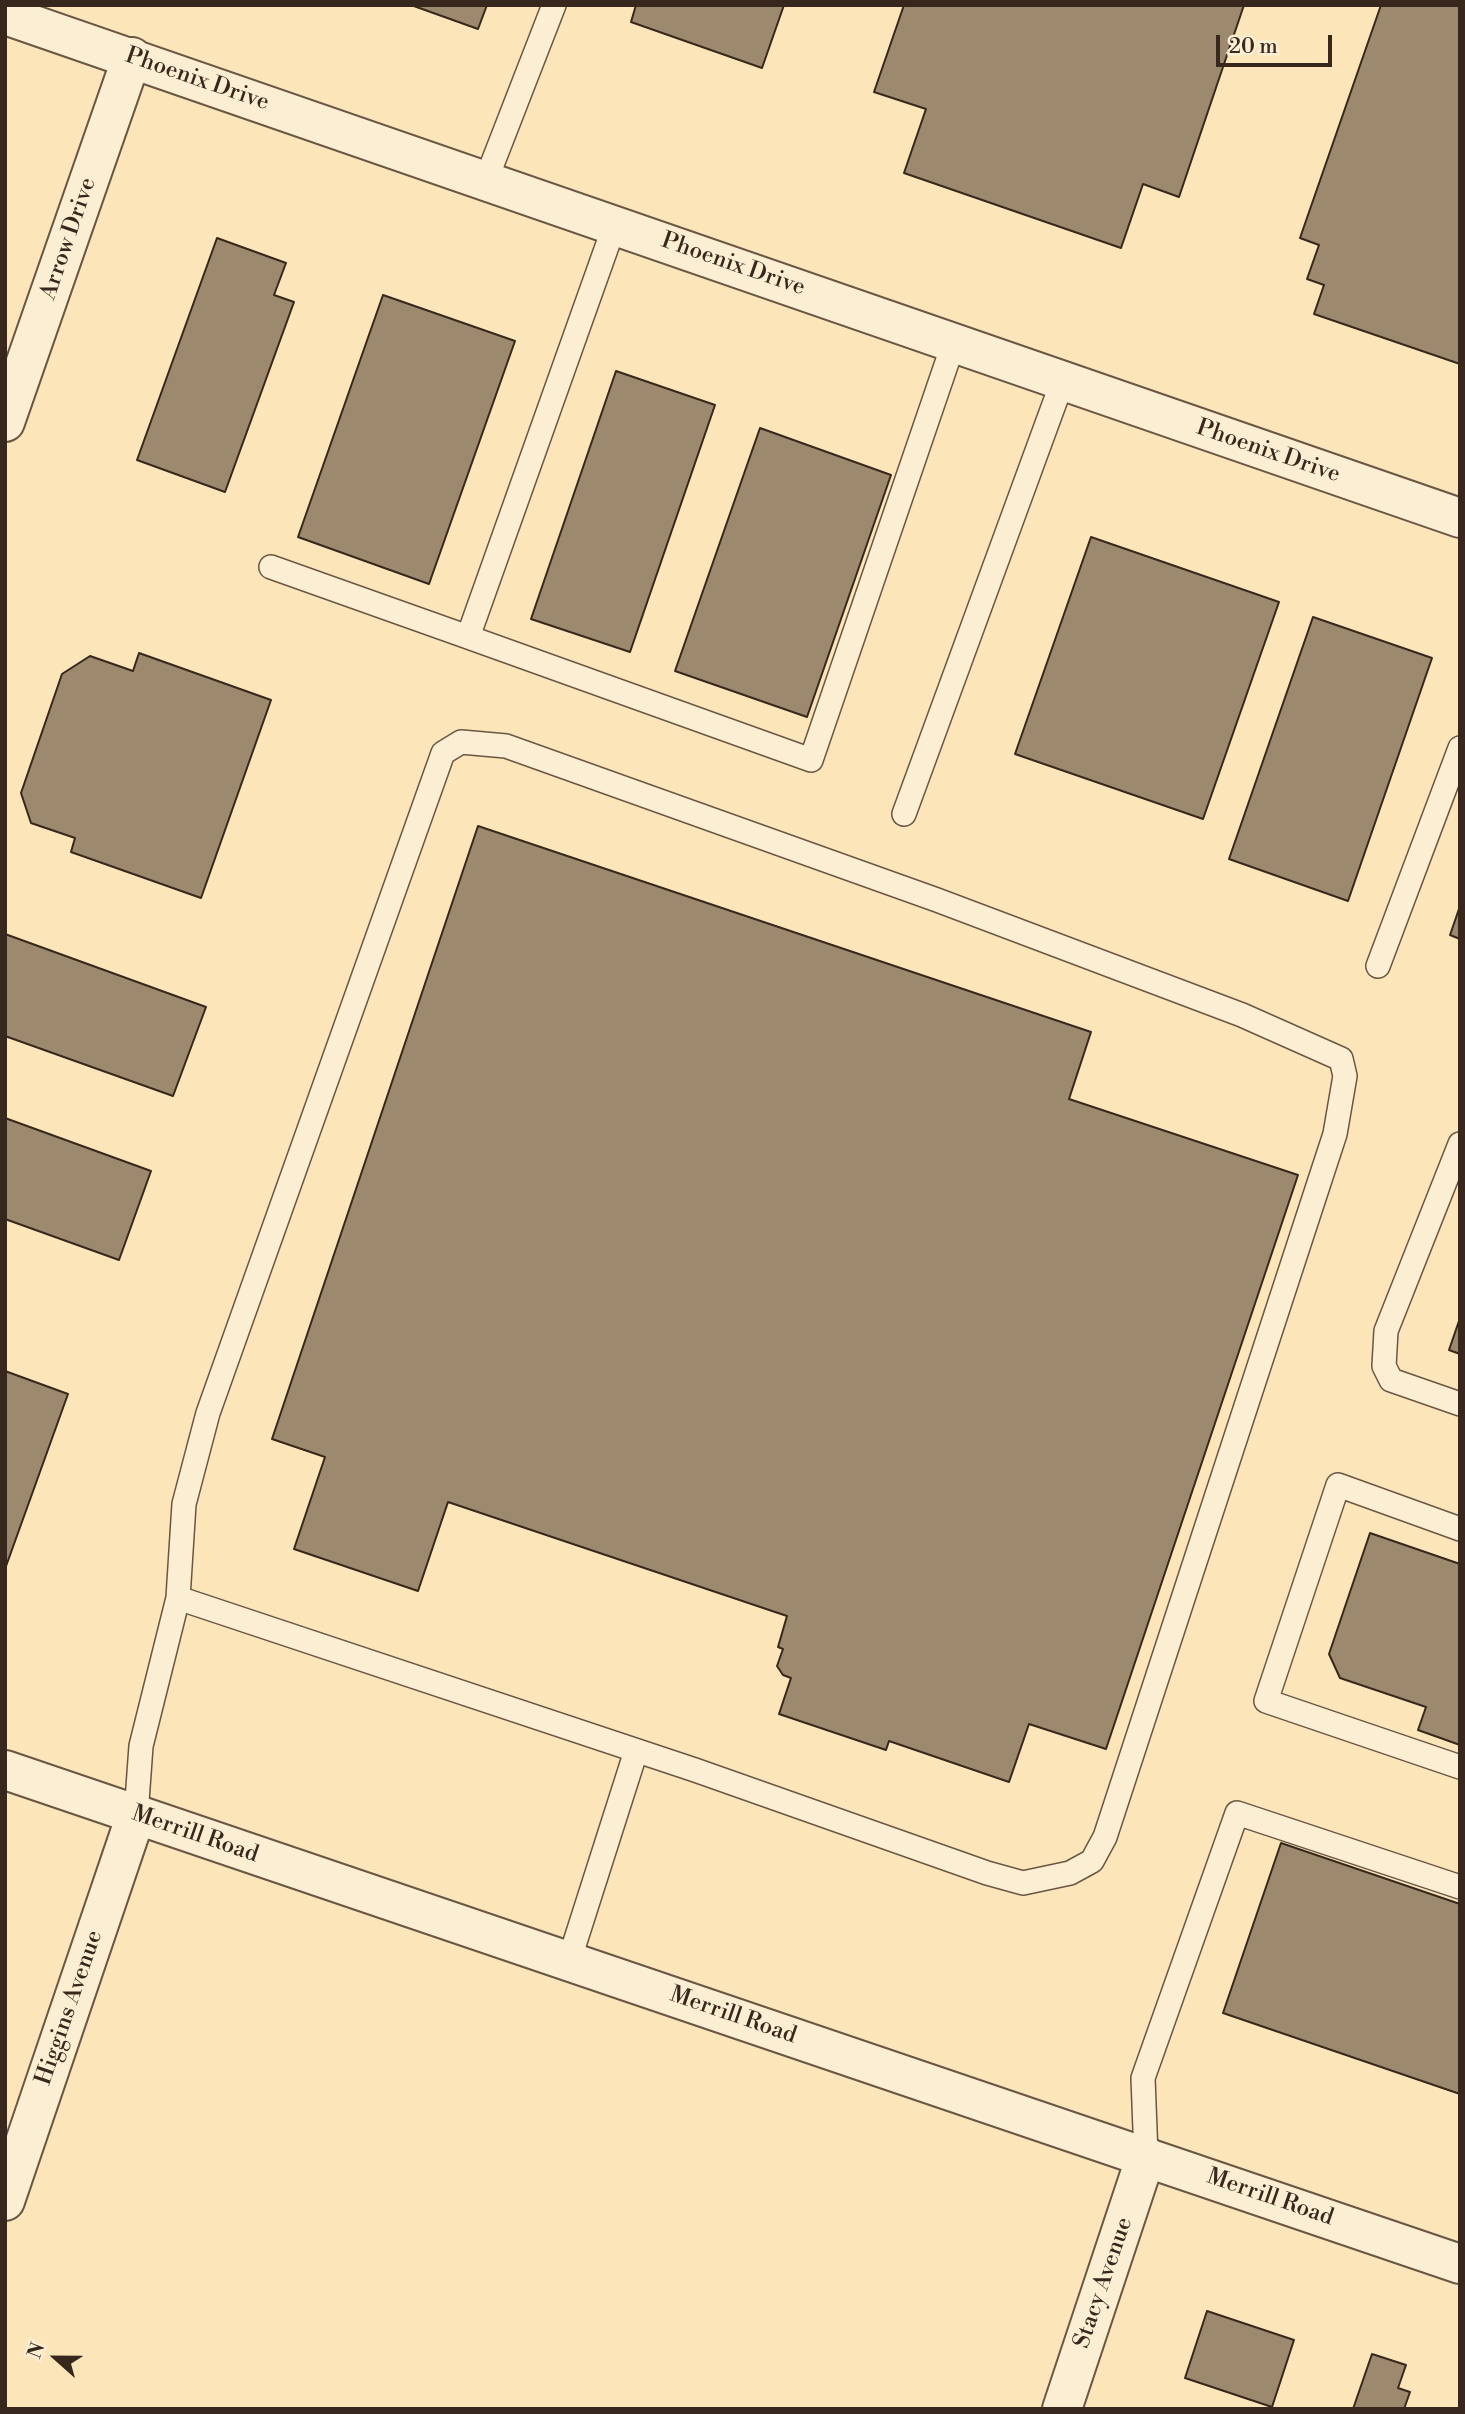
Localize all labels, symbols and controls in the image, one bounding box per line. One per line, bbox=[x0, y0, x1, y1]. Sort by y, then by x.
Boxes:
scale bar bbox=[1220, 21, 1336, 65]
text: 20 m bbox=[1229, 34, 1278, 60]
street label: Phoenix Drive bbox=[121, 42, 273, 118]
street label: Arrow Drive bbox=[35, 174, 103, 304]
street label: Phoenix Drive bbox=[657, 227, 809, 303]
street label: Phoenix Drive bbox=[1192, 414, 1344, 490]
street label: Merrill Road bbox=[128, 1800, 262, 1870]
street label: Higgins Avenue bbox=[31, 1927, 109, 2089]
street label: Merrill Road bbox=[666, 1981, 800, 2051]
street label: Merrill Road bbox=[1203, 2163, 1337, 2233]
street label: Stacy Avenue bbox=[1069, 2214, 1139, 2352]
north arrow bbox=[21, 2323, 91, 2393]
text: N bbox=[22, 2339, 50, 2362]

